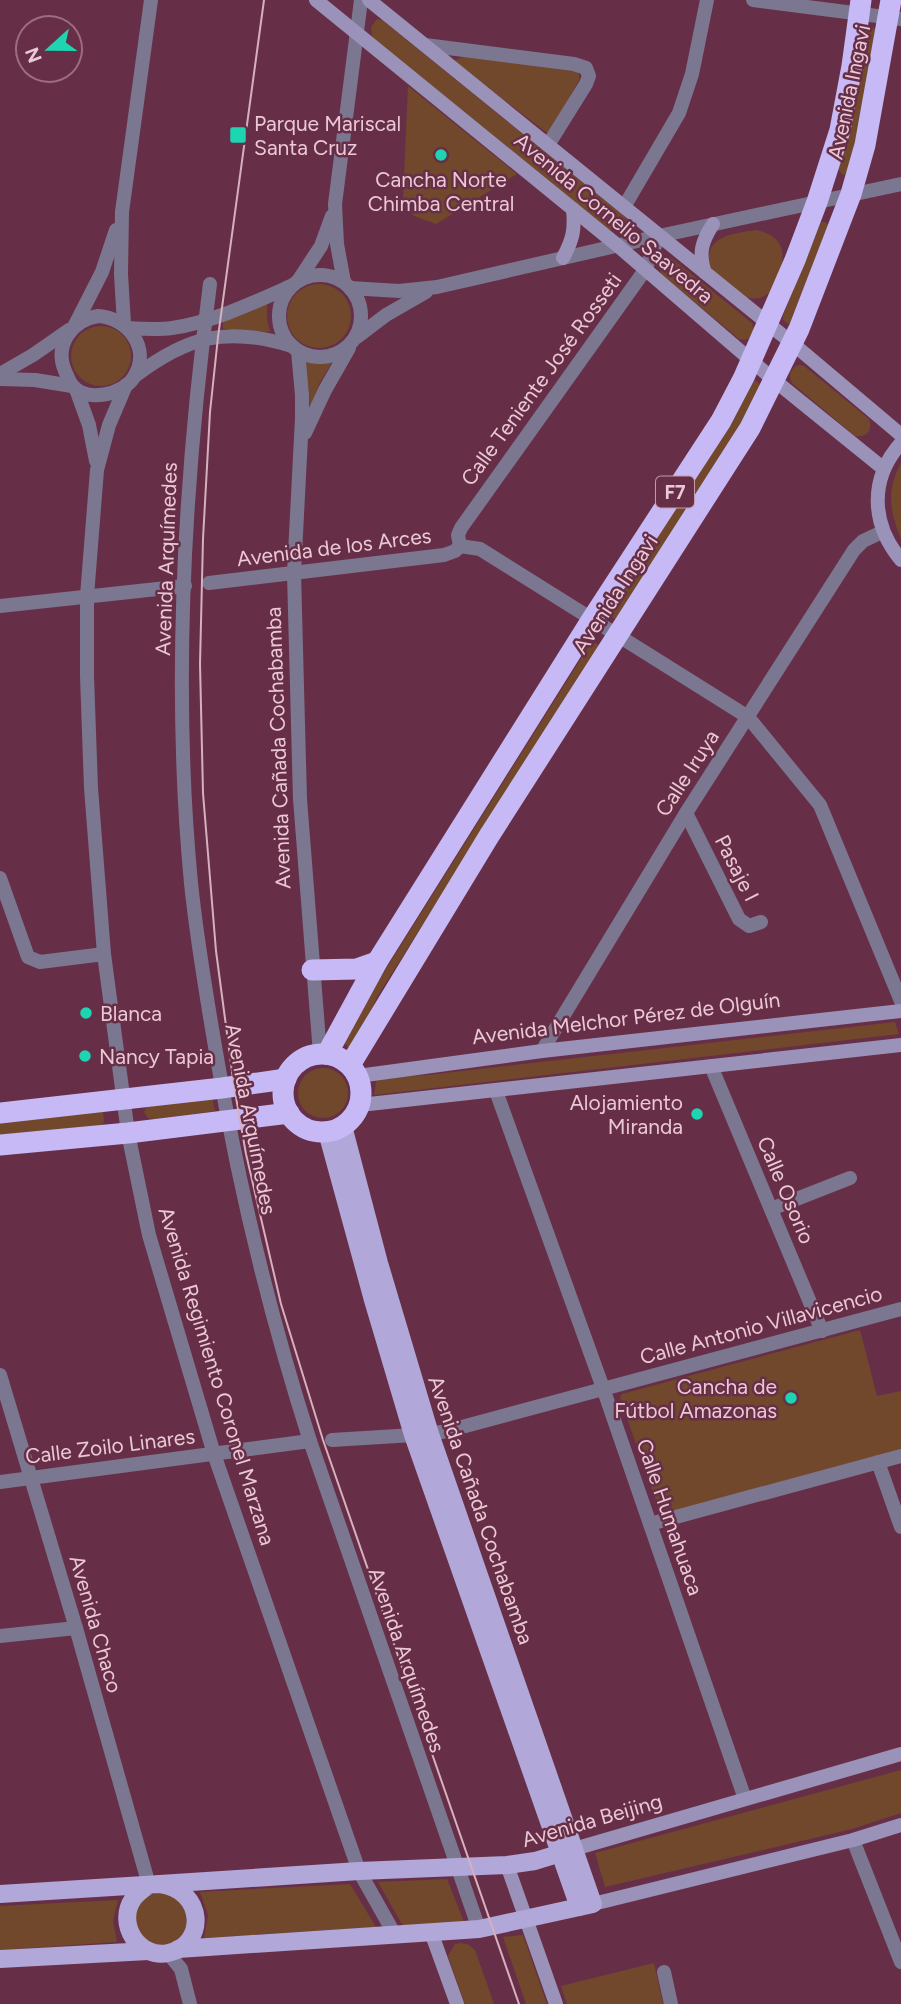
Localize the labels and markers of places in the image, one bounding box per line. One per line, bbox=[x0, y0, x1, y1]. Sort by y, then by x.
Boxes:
place label: Parque Mariscal Santa Cruz bbox=[254, 111, 401, 160]
marker: Parque Mariscal Santa Cruz bbox=[228, 125, 248, 145]
marker: Cancha Norte Chimba Central bbox=[433, 147, 449, 163]
place label: Cancha Norte Chimba Central bbox=[368, 167, 514, 216]
place label: Blanca bbox=[100, 1001, 162, 1026]
marker: Blanca bbox=[78, 1005, 94, 1021]
place label: Nancy Tapia bbox=[99, 1044, 214, 1069]
marker: Nancy Tapia bbox=[77, 1048, 93, 1064]
place label: Alojamiento Miranda bbox=[570, 1090, 683, 1139]
marker: Alojamiento Miranda bbox=[689, 1106, 705, 1122]
place label: Cancha de Fútbol Amazonas bbox=[614, 1374, 777, 1423]
marker: Cancha de Fútbol Amazonas bbox=[783, 1390, 799, 1406]

